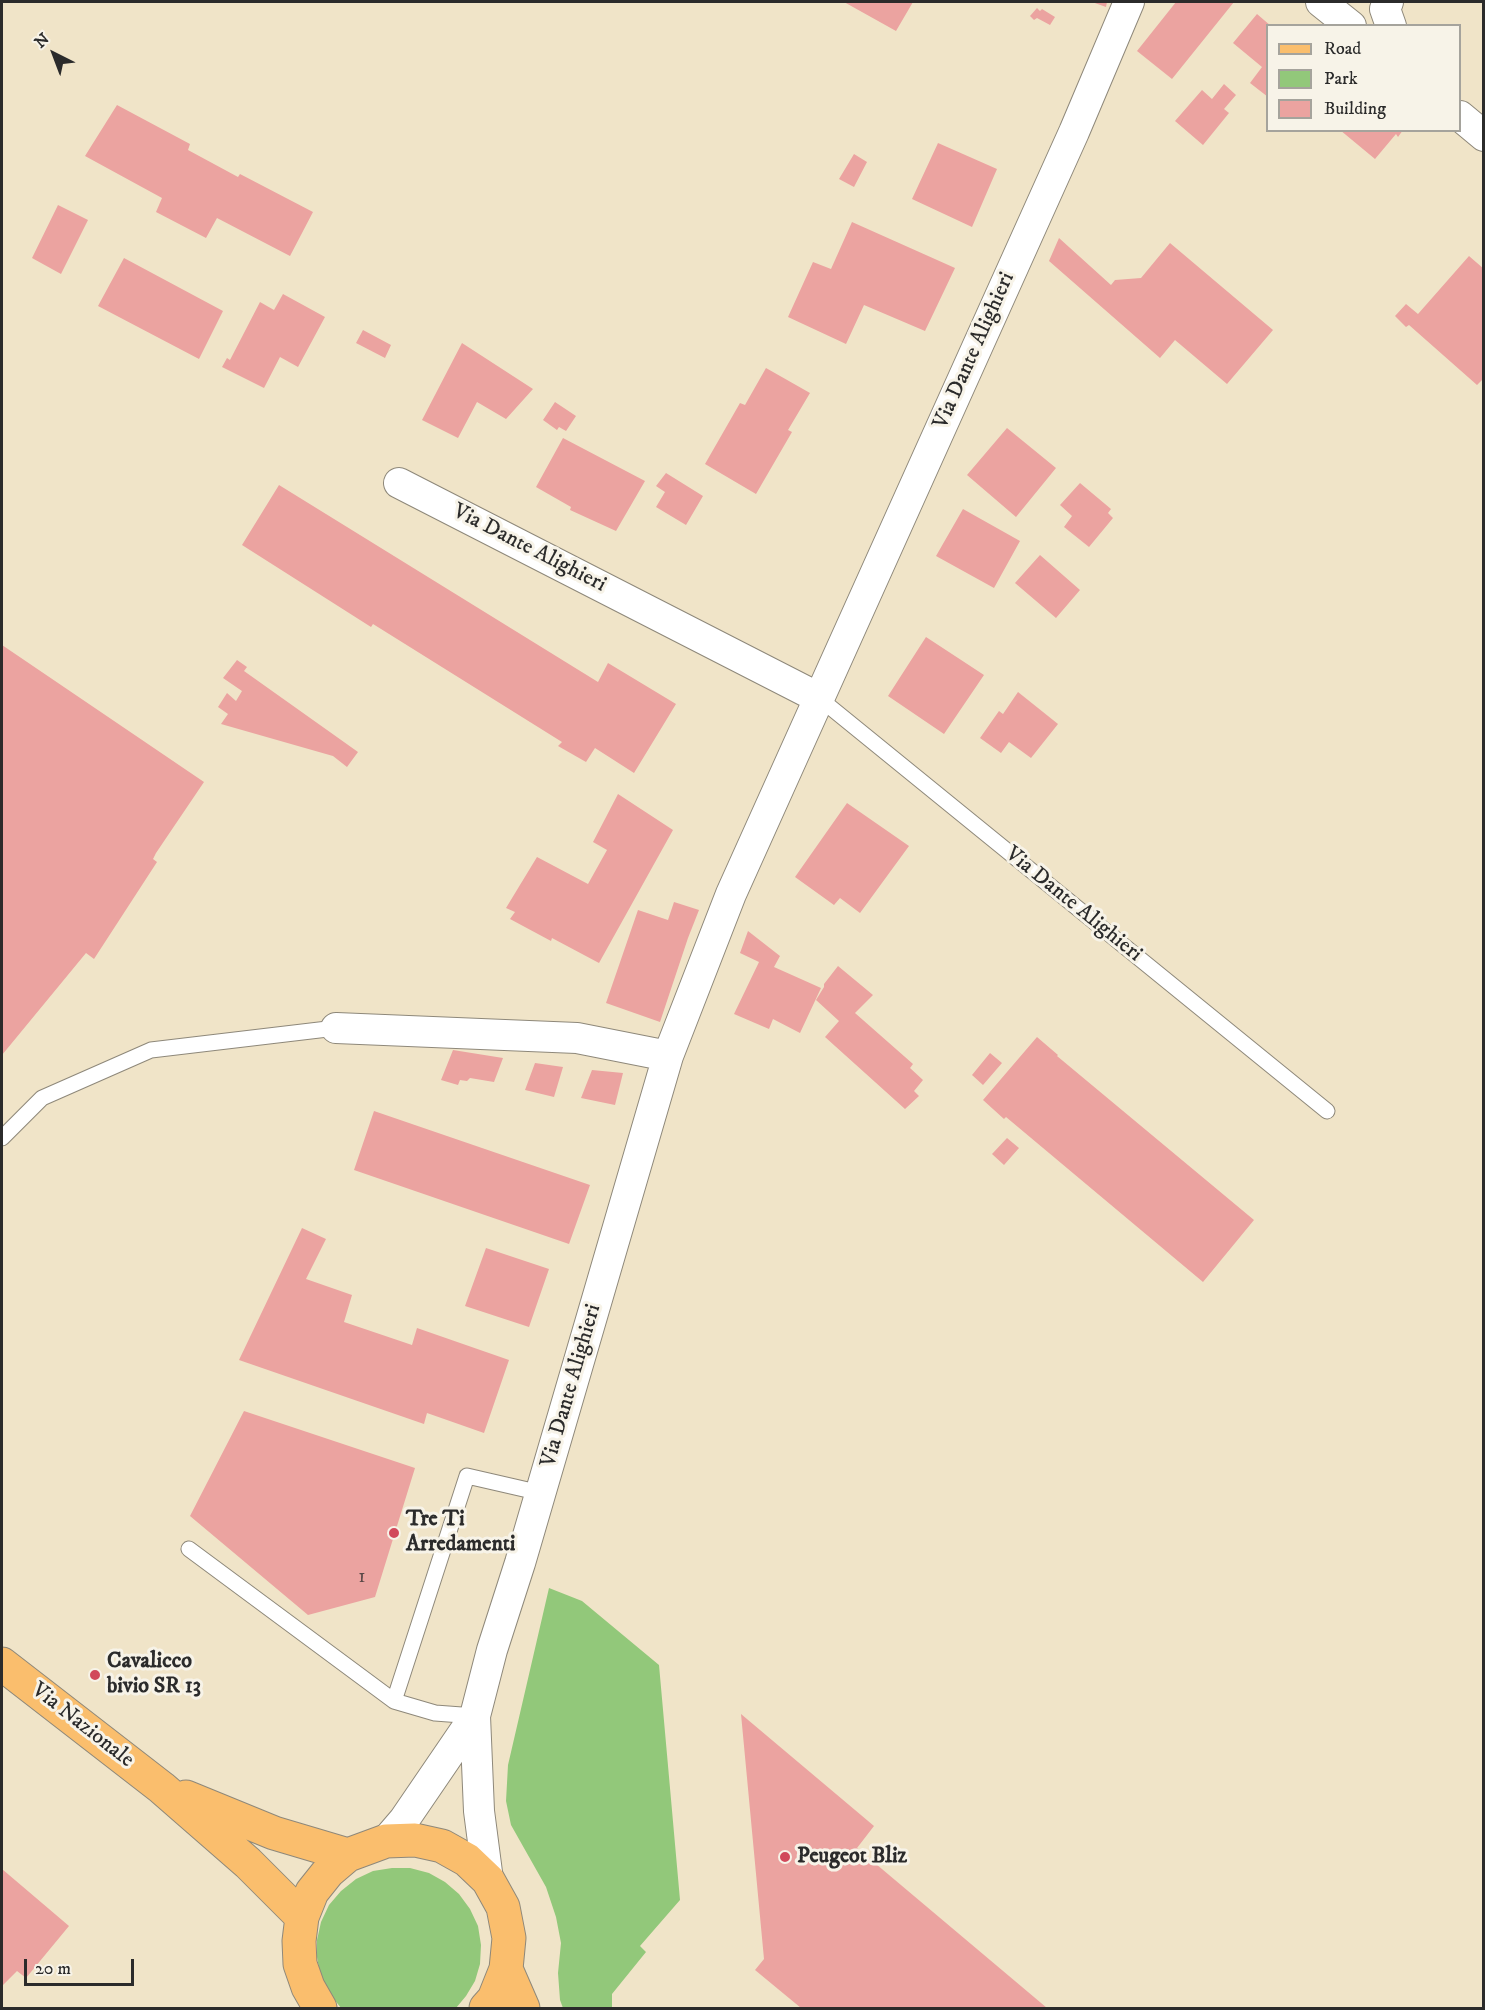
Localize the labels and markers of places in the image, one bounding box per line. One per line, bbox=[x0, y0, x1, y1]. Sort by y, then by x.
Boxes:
place label: Tre Ti Arredamenti bbox=[406, 1507, 515, 1558]
marker: Tre Ti Arredamenti bbox=[387, 1526, 401, 1540]
place label: Cavalicco bivio SR 13 bbox=[107, 1649, 201, 1700]
marker: Cavalicco bivio SR 13 bbox=[88, 1668, 102, 1682]
place label: Peugeot Bliz bbox=[797, 1844, 907, 1870]
marker: Peugeot Bliz bbox=[778, 1850, 792, 1864]

